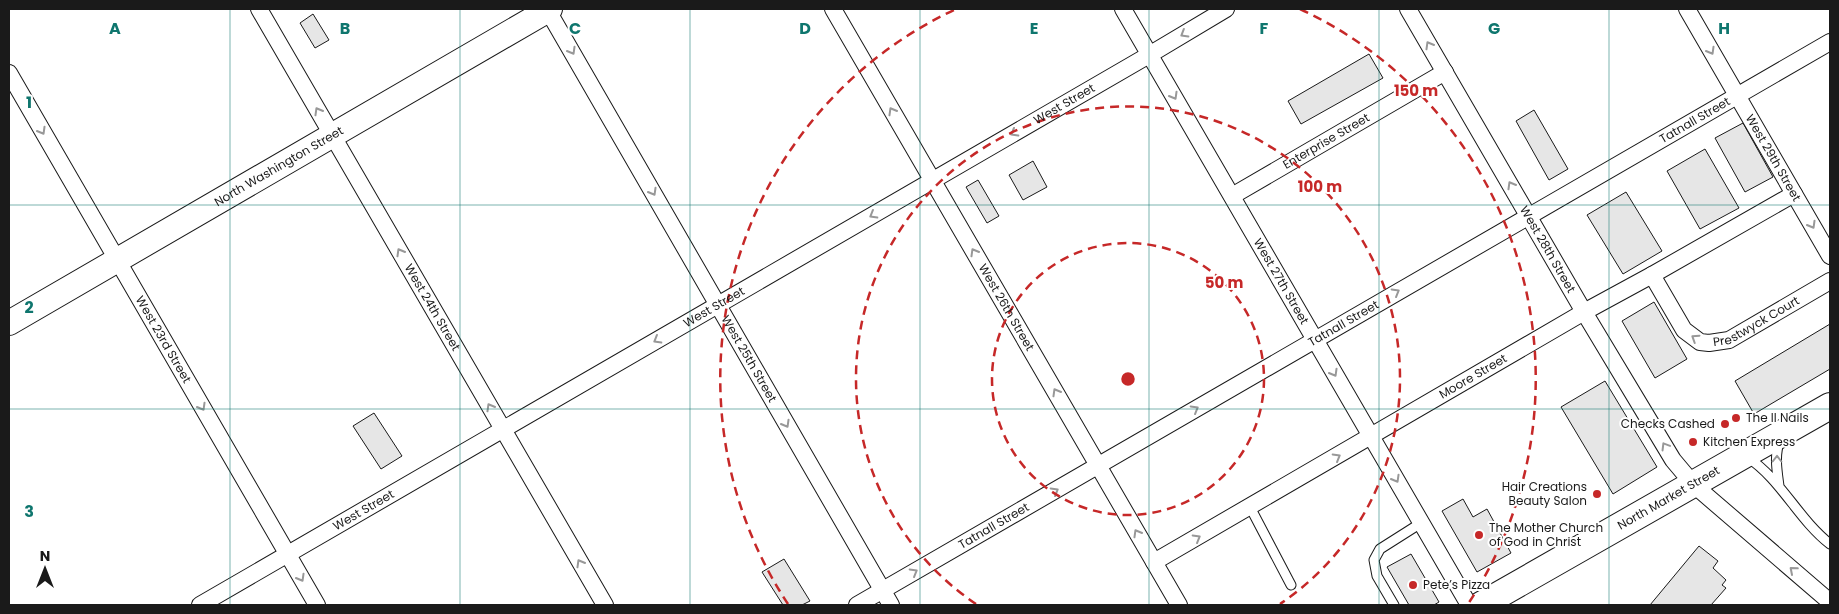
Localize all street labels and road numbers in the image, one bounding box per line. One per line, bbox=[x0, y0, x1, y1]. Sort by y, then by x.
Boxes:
street label: West Street bbox=[1030, 79, 1098, 128]
street label: Tatnall Street bbox=[1656, 93, 1733, 147]
street label: Enterprise Street bbox=[1279, 109, 1373, 173]
street label: West 29th Street bbox=[1742, 111, 1806, 204]
street label: North Washington Street bbox=[211, 122, 346, 210]
street label: West 28th Street bbox=[1516, 203, 1580, 296]
street label: West 27th Street bbox=[1250, 235, 1313, 327]
street label: West 24th Street bbox=[401, 260, 465, 354]
street label: West 26th Street bbox=[975, 260, 1039, 354]
street label: West Street bbox=[680, 282, 747, 331]
street label: Prestwyck Court bbox=[1712, 292, 1802, 350]
street label: West 23rd Street bbox=[132, 293, 196, 386]
street label: Tatnall Street bbox=[1305, 296, 1382, 350]
street label: West 25th Street bbox=[718, 312, 781, 405]
street label: Moore Street bbox=[1436, 350, 1510, 403]
street label: North Market Street bbox=[1614, 462, 1723, 534]
street label: West Street bbox=[329, 485, 397, 534]
street label: Tatnall Street bbox=[955, 498, 1032, 553]

